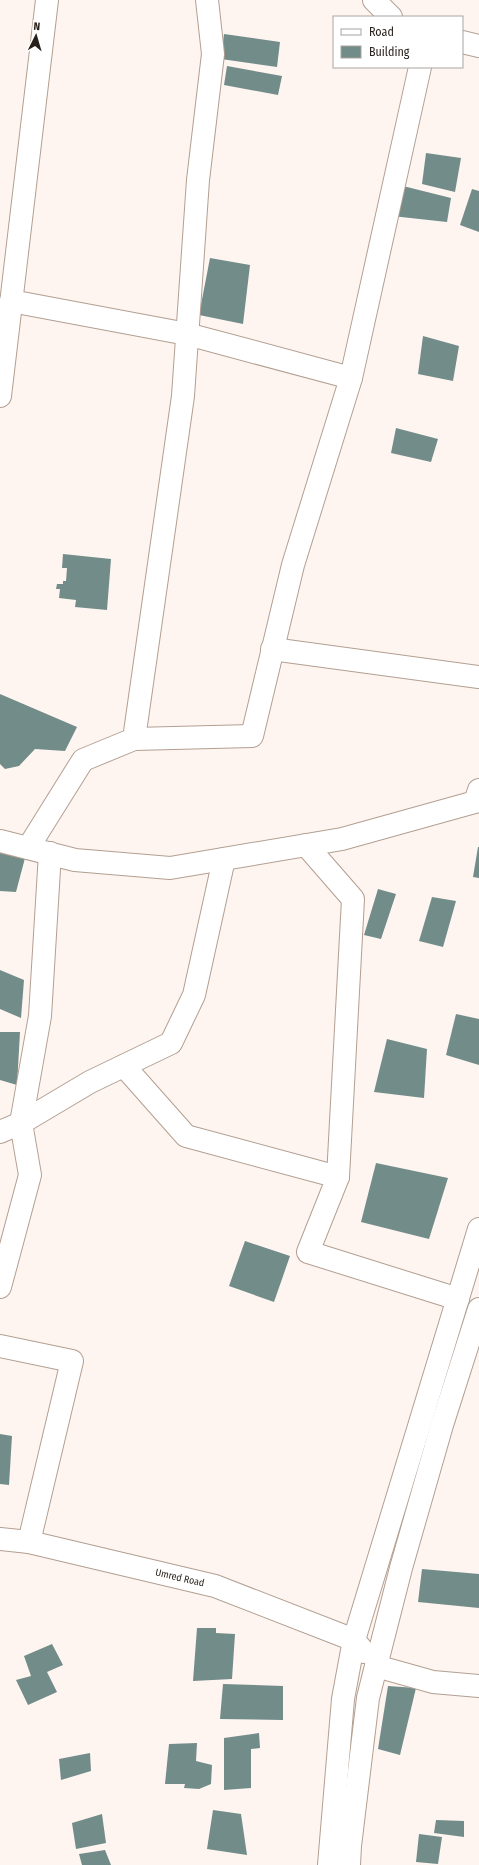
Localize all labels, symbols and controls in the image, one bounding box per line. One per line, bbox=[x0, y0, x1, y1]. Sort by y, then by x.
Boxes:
north arrow bbox=[16, 16, 56, 56]
legend bbox=[333, 16, 463, 68]
text: N bbox=[33, 20, 41, 33]
text: Road bbox=[369, 25, 394, 39]
text: Building bbox=[369, 45, 410, 59]
street label: Umred Road bbox=[154, 1566, 206, 1589]

